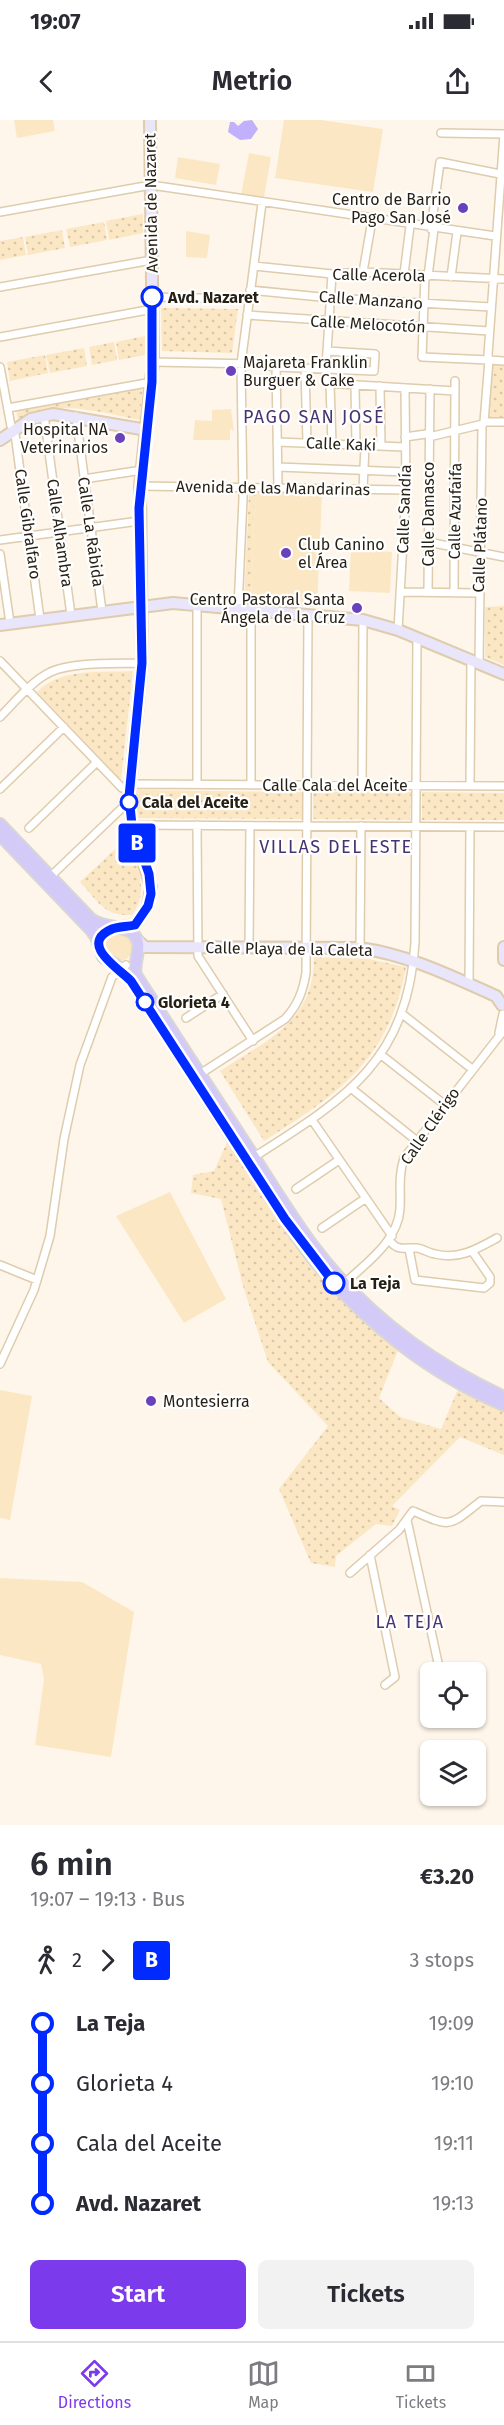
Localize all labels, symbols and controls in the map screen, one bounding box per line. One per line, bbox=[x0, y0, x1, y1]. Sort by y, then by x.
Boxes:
text: 19:07 bbox=[30, 8, 81, 35]
icon: back bbox=[30, 65, 63, 98]
text: Metrio bbox=[212, 65, 292, 97]
icon: share bbox=[441, 65, 474, 98]
street label: Avenida de Nazaret bbox=[140, 133, 162, 273]
place label: Centro de Barrio Pago San José bbox=[332, 190, 451, 227]
marker: Centro de Barrio Pago San José bbox=[456, 201, 470, 215]
street label: Calle Acerola bbox=[332, 265, 426, 285]
marker: Avd. Nazaret bbox=[141, 286, 163, 308]
street label: Calle Manzano bbox=[318, 287, 424, 313]
place label: Avd. Nazaret bbox=[167, 288, 260, 307]
street label: Calle Melocotón bbox=[310, 311, 426, 337]
place label: Majareta Franklin Burguer & Cake bbox=[243, 353, 368, 390]
marker: Majareta Franklin Burguer & Cake bbox=[224, 364, 238, 378]
district label: PAGO SAN JOSÉ bbox=[243, 405, 385, 428]
place label: Hospital NA Veterinarios bbox=[20, 420, 109, 457]
marker: Hospital NA Veterinarios bbox=[113, 431, 127, 445]
street label: Calle Kaki bbox=[306, 433, 376, 455]
street label: Calle Damasco bbox=[419, 462, 438, 566]
street label: Calle Azufaifa bbox=[445, 462, 465, 560]
street label: Calle Sandía bbox=[393, 464, 415, 554]
street label: Calle Gibralfaro bbox=[11, 468, 45, 580]
street label: Calle La Rábida bbox=[74, 476, 108, 588]
street label: Avenida de las Mandarinas bbox=[176, 477, 370, 499]
street label: Calle Alhambra bbox=[43, 478, 77, 588]
street label: Calle Plátano bbox=[469, 497, 491, 593]
place label: Club Canino el Área bbox=[298, 535, 385, 572]
marker: Club Canino el Área bbox=[279, 546, 293, 560]
place label: Centro Pastoral Santa Ángela de la Cruz bbox=[190, 590, 345, 627]
marker: Centro Pastoral Santa Ángela de la Cruz bbox=[350, 601, 364, 615]
street label: Calle Cala del Aceite bbox=[262, 776, 408, 795]
marker: Cala del Aceite bbox=[120, 793, 138, 811]
place label: Cala del Aceite bbox=[142, 793, 249, 812]
line badge: B bbox=[118, 824, 156, 862]
text: B bbox=[131, 830, 143, 856]
district label: VILLAS DEL ESTE bbox=[259, 836, 413, 858]
street label: Calle Playa de la Caleta bbox=[205, 938, 373, 960]
marker: Glorieta 4 bbox=[136, 993, 154, 1011]
place label: Glorieta 4 bbox=[158, 993, 230, 1012]
street label: Calle Clérigo bbox=[396, 1084, 464, 1168]
marker: La Teja bbox=[323, 1272, 345, 1294]
place label: La Teja bbox=[350, 1274, 401, 1293]
place label: Montesierra bbox=[163, 1392, 250, 1411]
marker: Montesierra bbox=[144, 1394, 158, 1408]
district label: LA TEJA bbox=[375, 1611, 445, 1633]
map controls bbox=[420, 1662, 486, 1806]
button: locate bbox=[420, 1662, 486, 1728]
button: layers bbox=[420, 1740, 486, 1806]
text: 6 min bbox=[30, 1844, 113, 1884]
text: €3.20 bbox=[420, 1863, 474, 1890]
text: 19:07 – 19:13 · Bus bbox=[30, 1887, 185, 1911]
icon: walk bbox=[30, 1944, 63, 1977]
icon: forward bbox=[91, 1944, 124, 1977]
text: B bbox=[145, 1947, 158, 1973]
text: 2 bbox=[72, 1948, 82, 1972]
text: 3 stops bbox=[410, 1948, 474, 1972]
text: La Teja bbox=[76, 2010, 145, 2037]
text: 19:09 bbox=[429, 2011, 474, 2035]
text: Glorieta 4 bbox=[76, 2070, 173, 2097]
text: 19:10 bbox=[431, 2071, 474, 2095]
text: Cala del Aceite bbox=[76, 2130, 222, 2157]
text: 19:11 bbox=[434, 2131, 474, 2155]
text: Avd. Nazaret bbox=[76, 2190, 201, 2217]
text: 19:13 bbox=[432, 2191, 474, 2215]
button: Start bbox=[30, 2260, 246, 2329]
button: Tickets bbox=[258, 2260, 474, 2329]
tab: Directions bbox=[58, 2357, 131, 2412]
tab: Map bbox=[247, 2357, 280, 2412]
tab: Tickets bbox=[396, 2357, 446, 2412]

